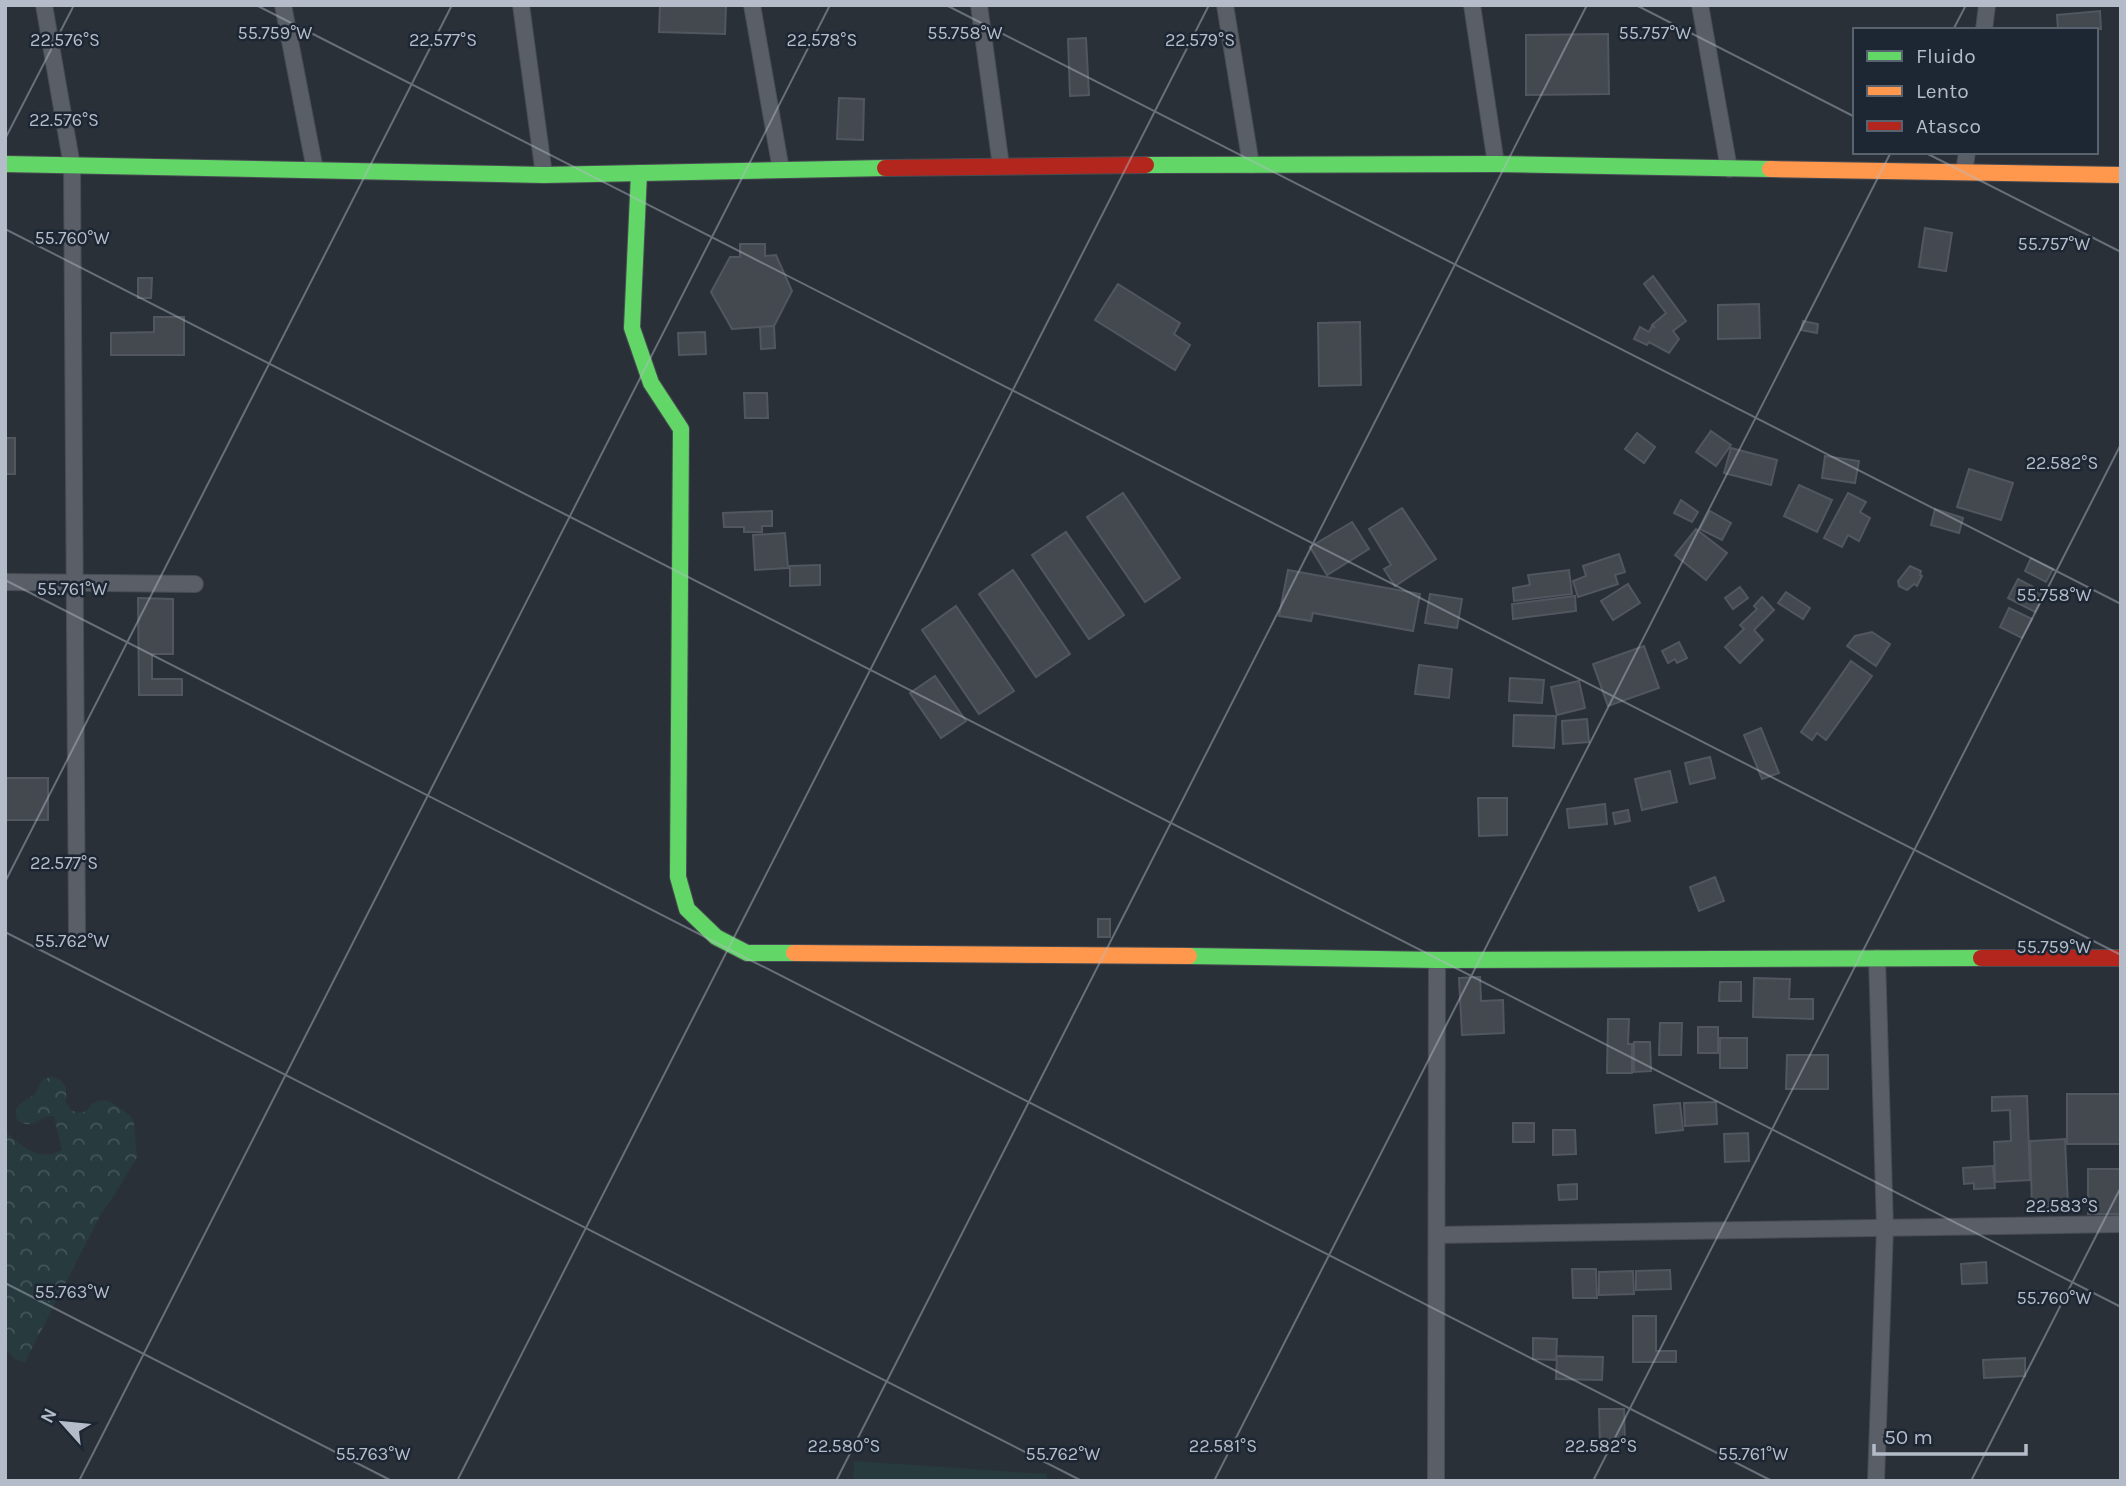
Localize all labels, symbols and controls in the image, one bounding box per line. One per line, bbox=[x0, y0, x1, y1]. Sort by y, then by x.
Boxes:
text: 55.759°W bbox=[238, 22, 312, 44]
text: 55.758°W bbox=[927, 22, 1003, 44]
text: 55.757°W bbox=[1619, 22, 1691, 44]
legend bbox=[1853, 28, 2098, 154]
text: 22.576°S bbox=[30, 29, 100, 51]
text: 22.577°S bbox=[409, 29, 477, 51]
text: 22.578°S bbox=[787, 29, 857, 51]
text: 22.579°S bbox=[1165, 29, 1235, 51]
text: Fluido bbox=[1916, 44, 1976, 68]
text: Lento bbox=[1916, 79, 1969, 103]
text: 22.576°S bbox=[29, 109, 99, 131]
text: Atasco bbox=[1916, 114, 1981, 138]
text: 55.760°W bbox=[34, 227, 110, 249]
text: 55.757°W bbox=[2018, 233, 2090, 255]
text: 22.582°S bbox=[2026, 452, 2098, 474]
text: 55.761°W bbox=[37, 578, 107, 600]
text: 55.758°W bbox=[2016, 584, 2092, 606]
text: 22.577°S bbox=[30, 852, 98, 874]
text: 55.762°W bbox=[35, 930, 109, 952]
text: 55.759°W bbox=[2017, 936, 2091, 958]
text: 22.583°S bbox=[2026, 1195, 2098, 1217]
text: 55.763°W bbox=[34, 1281, 110, 1303]
text: 55.760°W bbox=[2016, 1287, 2092, 1309]
north arrow bbox=[28, 1388, 98, 1458]
text: N bbox=[36, 1405, 62, 1427]
scale bar bbox=[1874, 1412, 2026, 1456]
text: 50 m bbox=[1884, 1425, 1933, 1449]
text: 22.580°S bbox=[808, 1435, 881, 1457]
text: 22.581°S bbox=[1189, 1435, 1257, 1457]
text: 22.582°S bbox=[1565, 1435, 1637, 1457]
text: 55.763°W bbox=[335, 1443, 411, 1465]
text: 55.762°W bbox=[1026, 1443, 1100, 1465]
text: 55.761°W bbox=[1718, 1443, 1788, 1465]

